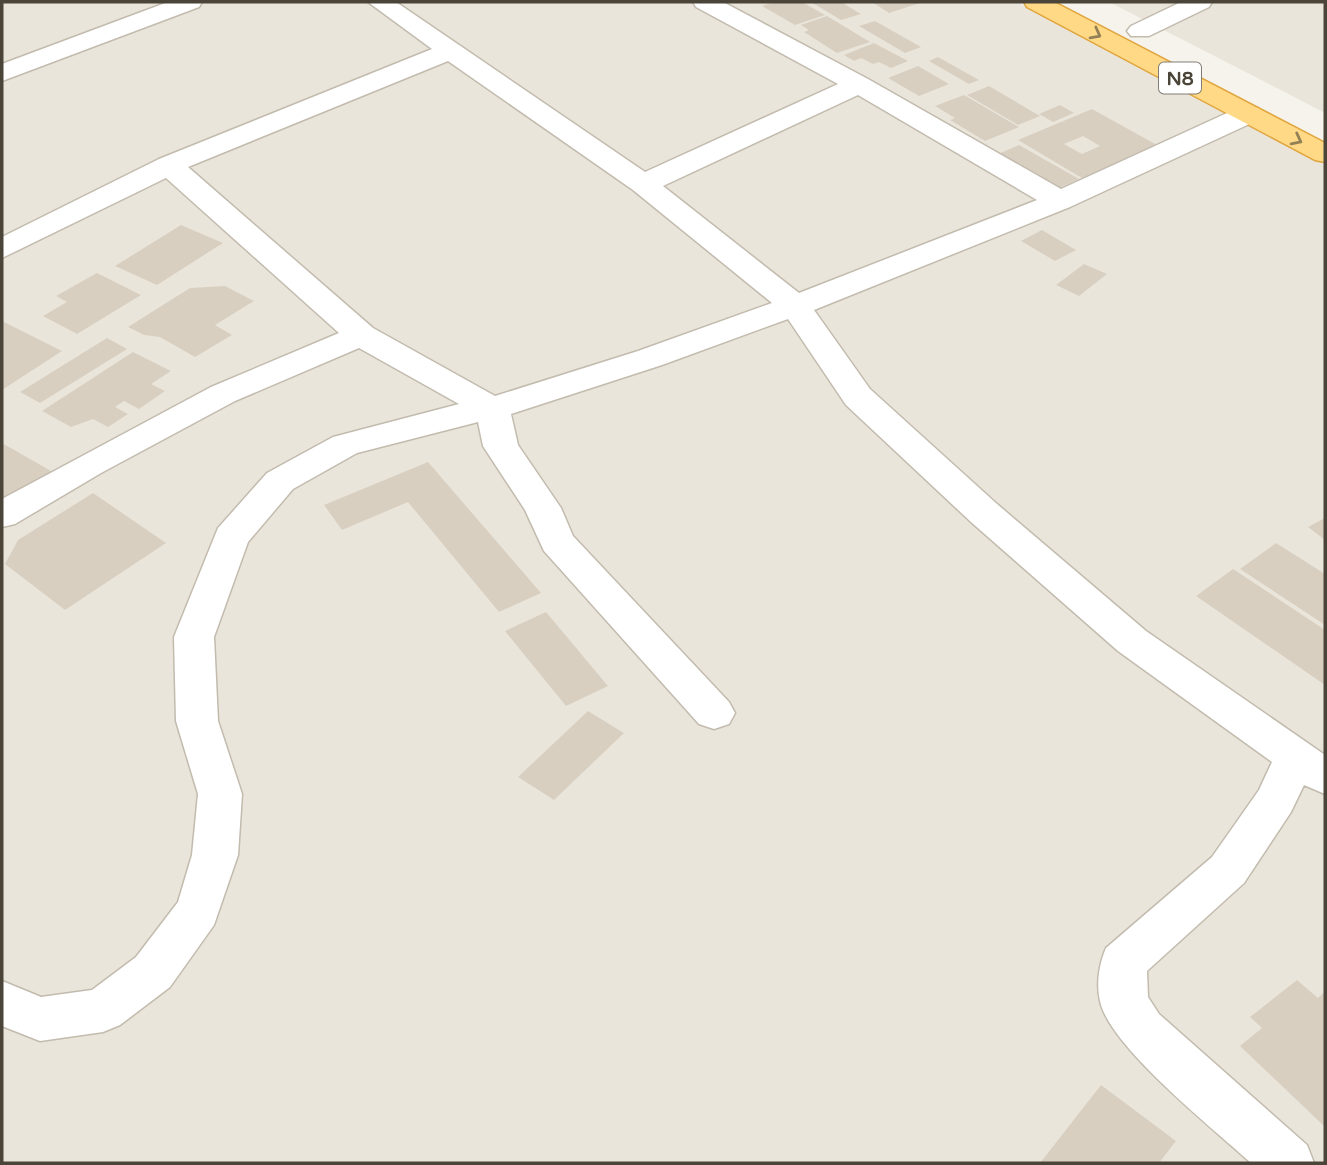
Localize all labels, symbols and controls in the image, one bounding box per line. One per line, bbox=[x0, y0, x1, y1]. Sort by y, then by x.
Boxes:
one-way arrow bbox=[1089, 25, 1101, 39]
road number: N8 bbox=[1159, 62, 1201, 94]
one-way arrow bbox=[1290, 131, 1302, 145]

